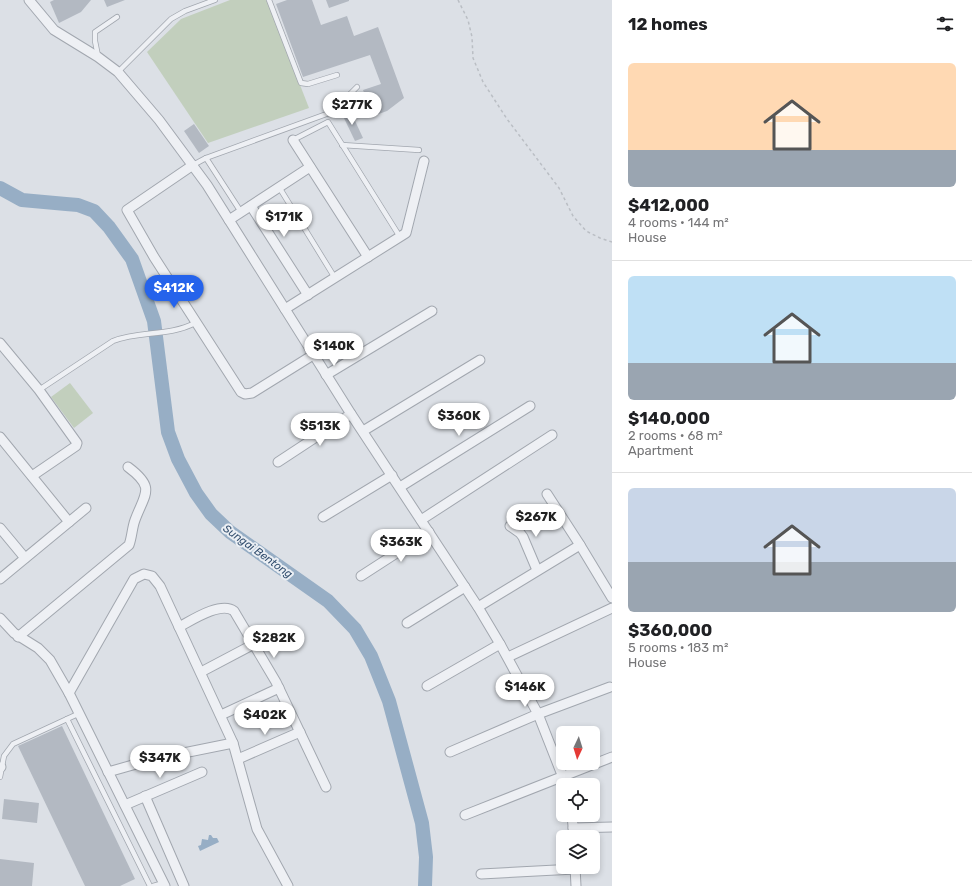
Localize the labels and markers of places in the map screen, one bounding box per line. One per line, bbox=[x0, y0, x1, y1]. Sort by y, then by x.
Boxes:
pin: $277K bbox=[324, 92, 380, 126]
pin: $171K bbox=[256, 204, 312, 238]
pin: $412K bbox=[146, 275, 202, 309]
pin: $140K bbox=[306, 333, 362, 367]
pin: $360K bbox=[431, 403, 487, 437]
pin: $513K bbox=[292, 413, 348, 447]
pin: $267K bbox=[508, 504, 564, 538]
pin: $363K bbox=[373, 529, 429, 563]
pin: $282K bbox=[246, 625, 302, 659]
pin: $146K bbox=[497, 674, 553, 708]
pin: $402K bbox=[237, 702, 293, 736]
pin: $347K bbox=[132, 745, 188, 779]

